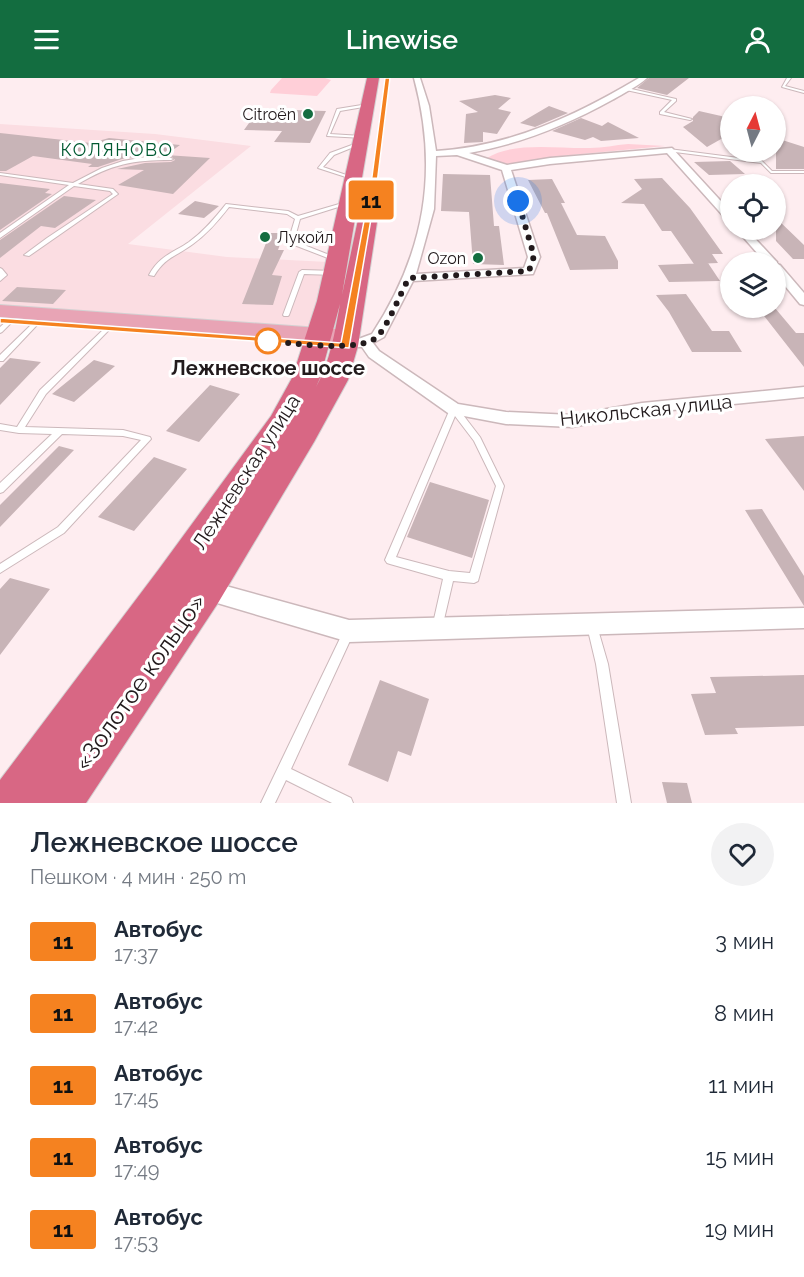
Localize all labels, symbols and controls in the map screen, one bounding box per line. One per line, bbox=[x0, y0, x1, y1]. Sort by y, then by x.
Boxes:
icon: menu bbox=[30, 23, 63, 56]
icon: person bbox=[741, 23, 774, 56]
text: Linewise bbox=[346, 24, 458, 55]
north arrow bbox=[720, 96, 786, 162]
map controls bbox=[720, 96, 786, 318]
place label: Citroën bbox=[243, 105, 296, 124]
marker: Citroën bbox=[301, 107, 315, 121]
district label: КОЛЯНОВО bbox=[60, 139, 174, 160]
button: locate bbox=[720, 174, 786, 240]
line badge: 11 bbox=[344, 180, 398, 220]
your location bbox=[503, 186, 533, 216]
text: 11 bbox=[361, 188, 381, 213]
place label: Лукойл bbox=[277, 228, 333, 247]
marker: Лукойл bbox=[258, 230, 272, 244]
place label: Ozon bbox=[427, 249, 466, 268]
marker: Ozon bbox=[471, 251, 485, 265]
button: layers bbox=[720, 252, 786, 318]
marker: Лежневское шоссе bbox=[255, 328, 281, 354]
place label: Лежневское шоссе bbox=[171, 356, 365, 380]
street label: Никольская улица bbox=[559, 389, 733, 431]
street label: Лежневская улица bbox=[187, 390, 305, 554]
street label: «Золотое кольцо» bbox=[68, 588, 211, 775]
button: heart bbox=[711, 823, 774, 886]
text: Лежневское шоссе bbox=[30, 826, 298, 859]
text: Пешком · 4 мин · 250 m bbox=[30, 865, 246, 889]
text: Автобус bbox=[114, 916, 203, 942]
text: 3 мин bbox=[715, 928, 774, 954]
text: 11 bbox=[53, 929, 73, 954]
text: 17:37 bbox=[114, 942, 158, 966]
text: Автобус bbox=[114, 988, 203, 1014]
text: 8 мин bbox=[714, 1000, 774, 1026]
text: 11 bbox=[53, 1001, 73, 1026]
text: 17:42 bbox=[114, 1014, 158, 1038]
text: Автобус bbox=[114, 1060, 203, 1086]
text: 11 мин bbox=[708, 1072, 774, 1098]
text: 11 bbox=[53, 1073, 73, 1098]
text: 17:45 bbox=[114, 1086, 159, 1110]
text: Автобус bbox=[114, 1132, 203, 1158]
text: 15 мин bbox=[706, 1144, 774, 1170]
text: 11 bbox=[53, 1145, 73, 1170]
text: 17:49 bbox=[114, 1158, 160, 1182]
text: Автобус bbox=[114, 1204, 203, 1230]
text: 19 мин bbox=[705, 1216, 774, 1242]
text: 11 bbox=[53, 1217, 73, 1242]
text: 17:53 bbox=[114, 1230, 159, 1254]

